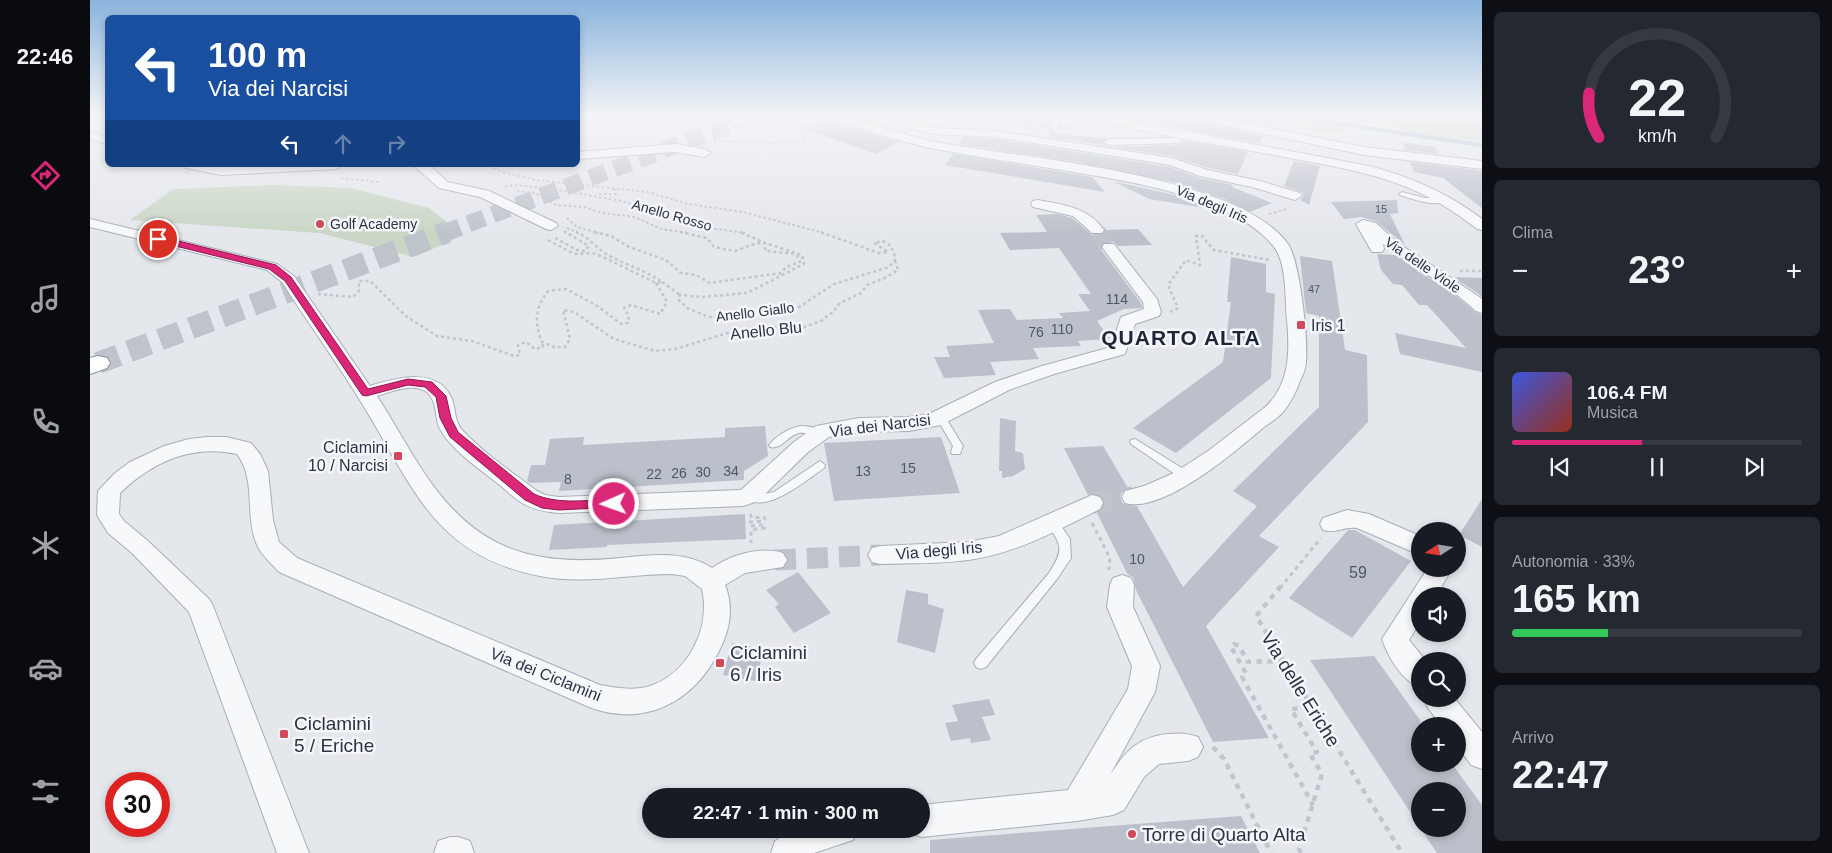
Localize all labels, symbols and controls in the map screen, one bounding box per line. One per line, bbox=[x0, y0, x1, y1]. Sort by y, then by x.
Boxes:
icon: left bbox=[125, 35, 190, 100]
text: 100 m bbox=[208, 35, 307, 74]
text: 22:46 bbox=[17, 44, 73, 69]
text: 22 bbox=[1628, 69, 1686, 127]
text: Via dei Narcisi bbox=[208, 76, 348, 101]
text: km/h bbox=[1638, 126, 1676, 146]
icon: left bbox=[276, 130, 304, 158]
icon: ahead bbox=[329, 130, 357, 158]
icon: right bbox=[382, 130, 410, 158]
icon: directions bbox=[28, 158, 63, 193]
street label: Via degli Iris bbox=[1174, 182, 1250, 226]
street label: Anello Rosso bbox=[630, 196, 714, 234]
house number: 15 bbox=[1375, 203, 1387, 215]
place label: Golf Academy bbox=[330, 216, 417, 232]
pin bbox=[137, 218, 179, 260]
marker: Golf Academy bbox=[314, 218, 326, 230]
text: Clima bbox=[1512, 224, 1553, 241]
icon: arrive bbox=[144, 225, 172, 253]
street label: Via delle Viole bbox=[1382, 234, 1464, 296]
text: 23° bbox=[1628, 249, 1686, 291]
text: − bbox=[1512, 255, 1528, 286]
text: + bbox=[1786, 255, 1802, 286]
icon: music bbox=[28, 281, 63, 316]
house number: 47 bbox=[1308, 283, 1320, 295]
house number: 114 bbox=[1106, 291, 1128, 307]
street label: Anello Giallo bbox=[715, 299, 795, 325]
place label: Iris 1 bbox=[1311, 317, 1346, 334]
street label: Anello Blu bbox=[729, 318, 803, 343]
marker: Iris 1 bbox=[1295, 319, 1307, 331]
house number: 110 bbox=[1051, 321, 1073, 337]
house number: 76 bbox=[1028, 324, 1044, 340]
district label: QUARTO ALTA bbox=[1101, 326, 1261, 349]
text: 106.4 FM bbox=[1587, 382, 1667, 403]
icon: phone bbox=[28, 404, 63, 439]
text: Musica bbox=[1587, 404, 1638, 421]
street label: Via dei Narcisi bbox=[828, 411, 932, 440]
place label: Ciclamini 10 / Narcisi bbox=[308, 439, 388, 474]
marker: Ciclamini 10 / Narcisi bbox=[392, 450, 404, 462]
icon: previous bbox=[1546, 453, 1574, 481]
icon: pause bbox=[1643, 453, 1671, 481]
icon: next bbox=[1740, 453, 1768, 481]
house number: 15 bbox=[900, 460, 916, 476]
house number: 34 bbox=[723, 463, 739, 479]
house number: 13 bbox=[855, 463, 871, 479]
house number: 30 bbox=[695, 464, 711, 480]
house number: 26 bbox=[671, 465, 687, 481]
house number: 22 bbox=[646, 466, 662, 482]
house number: 8 bbox=[564, 471, 572, 487]
position arrow bbox=[587, 477, 639, 529]
north arrow bbox=[1411, 522, 1466, 578]
map controls bbox=[1411, 522, 1466, 837]
icon: climate bbox=[28, 528, 63, 563]
street label: Via degli Iris bbox=[895, 538, 983, 563]
house number: 10 bbox=[1129, 551, 1145, 567]
text: Autonomia · 33% bbox=[1512, 553, 1635, 570]
house number: 59 bbox=[1349, 564, 1367, 581]
text: 165 km bbox=[1512, 578, 1641, 620]
button: sound bbox=[1411, 587, 1466, 642]
street label: Via delle Eriche bbox=[1257, 628, 1344, 751]
place label: Ciclamini 6 / Iris bbox=[730, 642, 807, 685]
street label: Via dei Ciclamini bbox=[488, 644, 604, 704]
icon: car bbox=[28, 651, 63, 686]
button: search bbox=[1411, 652, 1466, 707]
marker: Ciclamini 6 / Iris bbox=[714, 657, 726, 669]
place label: Ciclamini 5 / Eriche bbox=[294, 713, 374, 756]
button: + bbox=[1411, 717, 1466, 772]
marker: Ciclamini 5 / Eriche bbox=[278, 728, 290, 740]
text: Arrivo bbox=[1512, 729, 1554, 746]
text: 22:47 bbox=[1512, 754, 1609, 796]
speed limit sign: 30 bbox=[105, 772, 170, 837]
icon: filters bbox=[28, 774, 63, 809]
button: − bbox=[1411, 782, 1466, 837]
text: 22:47 · 1 min · 300 m bbox=[693, 802, 879, 823]
place label: Torre di Quarto Alta bbox=[1142, 824, 1306, 845]
marker: Torre di Quarto Alta bbox=[1126, 828, 1138, 840]

